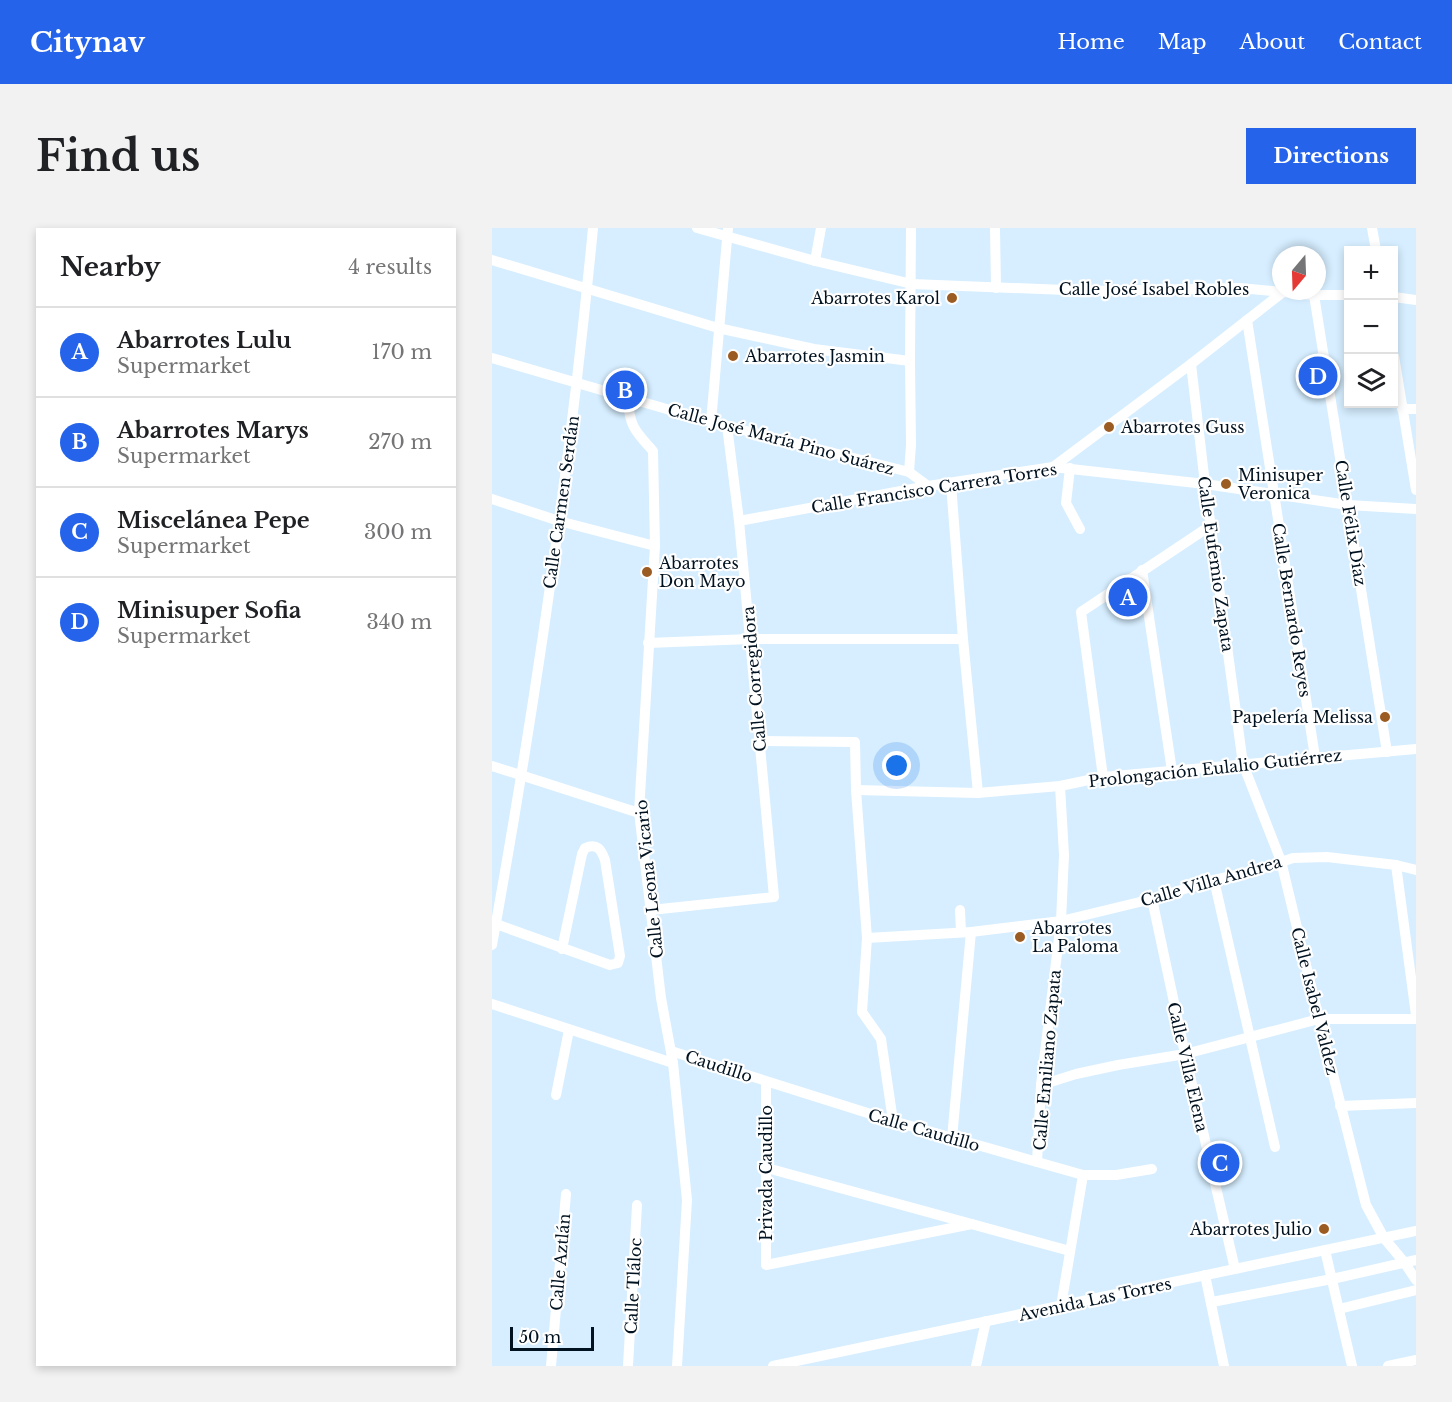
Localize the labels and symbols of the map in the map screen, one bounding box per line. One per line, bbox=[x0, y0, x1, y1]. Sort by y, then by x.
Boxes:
north arrow bbox=[1272, 246, 1326, 300]
street label: Calle José Isabel Robles bbox=[1059, 279, 1249, 299]
place label: Abarrotes Karol bbox=[810, 288, 940, 308]
marker: Abarrotes Karol bbox=[945, 291, 959, 305]
place label: Abarrotes Jasmin bbox=[744, 346, 885, 366]
marker: Abarrotes Jasmin bbox=[726, 349, 740, 363]
pin: D bbox=[1298, 354, 1338, 398]
pin: B bbox=[606, 368, 644, 412]
street label: Calle José María Pino Suárez bbox=[665, 399, 897, 479]
street label: Calle Carmen Serdán bbox=[539, 414, 583, 590]
place label: Abarrotes Guss bbox=[1120, 417, 1244, 437]
marker: Abarrotes Guss bbox=[1102, 420, 1116, 434]
street label: Calle Francisco Carrera Torres bbox=[810, 459, 1058, 517]
street label: Calle Félix Díaz bbox=[1331, 459, 1371, 587]
place label: Minisuper Veronica bbox=[1237, 465, 1323, 503]
street label: Calle Eufemio Zapata bbox=[1194, 475, 1238, 653]
marker: Minisuper Veronica bbox=[1219, 477, 1233, 491]
street label: Calle Bernardo Reyes bbox=[1268, 522, 1316, 698]
place label: Abarrotes Don Mayo bbox=[658, 553, 746, 591]
marker: Abarrotes Don Mayo bbox=[640, 565, 654, 579]
pin: A bbox=[1108, 574, 1148, 620]
street label: Calle Corregidora bbox=[738, 605, 770, 753]
place label: Papelería Melissa bbox=[1232, 707, 1373, 727]
marker: Papelería Melissa bbox=[1378, 710, 1392, 724]
street label: Prolongación Eulalio Gutiérrez bbox=[1087, 745, 1343, 791]
your location bbox=[882, 751, 911, 780]
street label: Calle Leona Vicario bbox=[631, 799, 667, 959]
street label: Calle Villa Andrea bbox=[1138, 851, 1284, 911]
place label: Abarrotes La Paloma bbox=[1031, 918, 1118, 956]
street label: Calle Isabel Valdez bbox=[1287, 925, 1343, 1077]
marker: Abarrotes La Paloma bbox=[1013, 930, 1027, 944]
street label: Calle Emiliano Zapata bbox=[1029, 969, 1065, 1151]
street label: Calle Villa Elena bbox=[1163, 1000, 1213, 1134]
street label: Caudillo bbox=[683, 1046, 755, 1086]
street label: Calle Caudillo bbox=[866, 1104, 982, 1156]
street label: Privada Caudillo bbox=[756, 1105, 776, 1241]
pin: C bbox=[1200, 1140, 1240, 1186]
street label: Calle Aztlán bbox=[546, 1213, 574, 1311]
place label: Abarrotes Julio bbox=[1189, 1219, 1312, 1239]
marker: Abarrotes Julio bbox=[1317, 1222, 1331, 1236]
street label: Calle Tláloc bbox=[620, 1237, 646, 1335]
street label: Avenida Las Torres bbox=[1016, 1273, 1173, 1325]
scale bar bbox=[510, 1324, 594, 1352]

